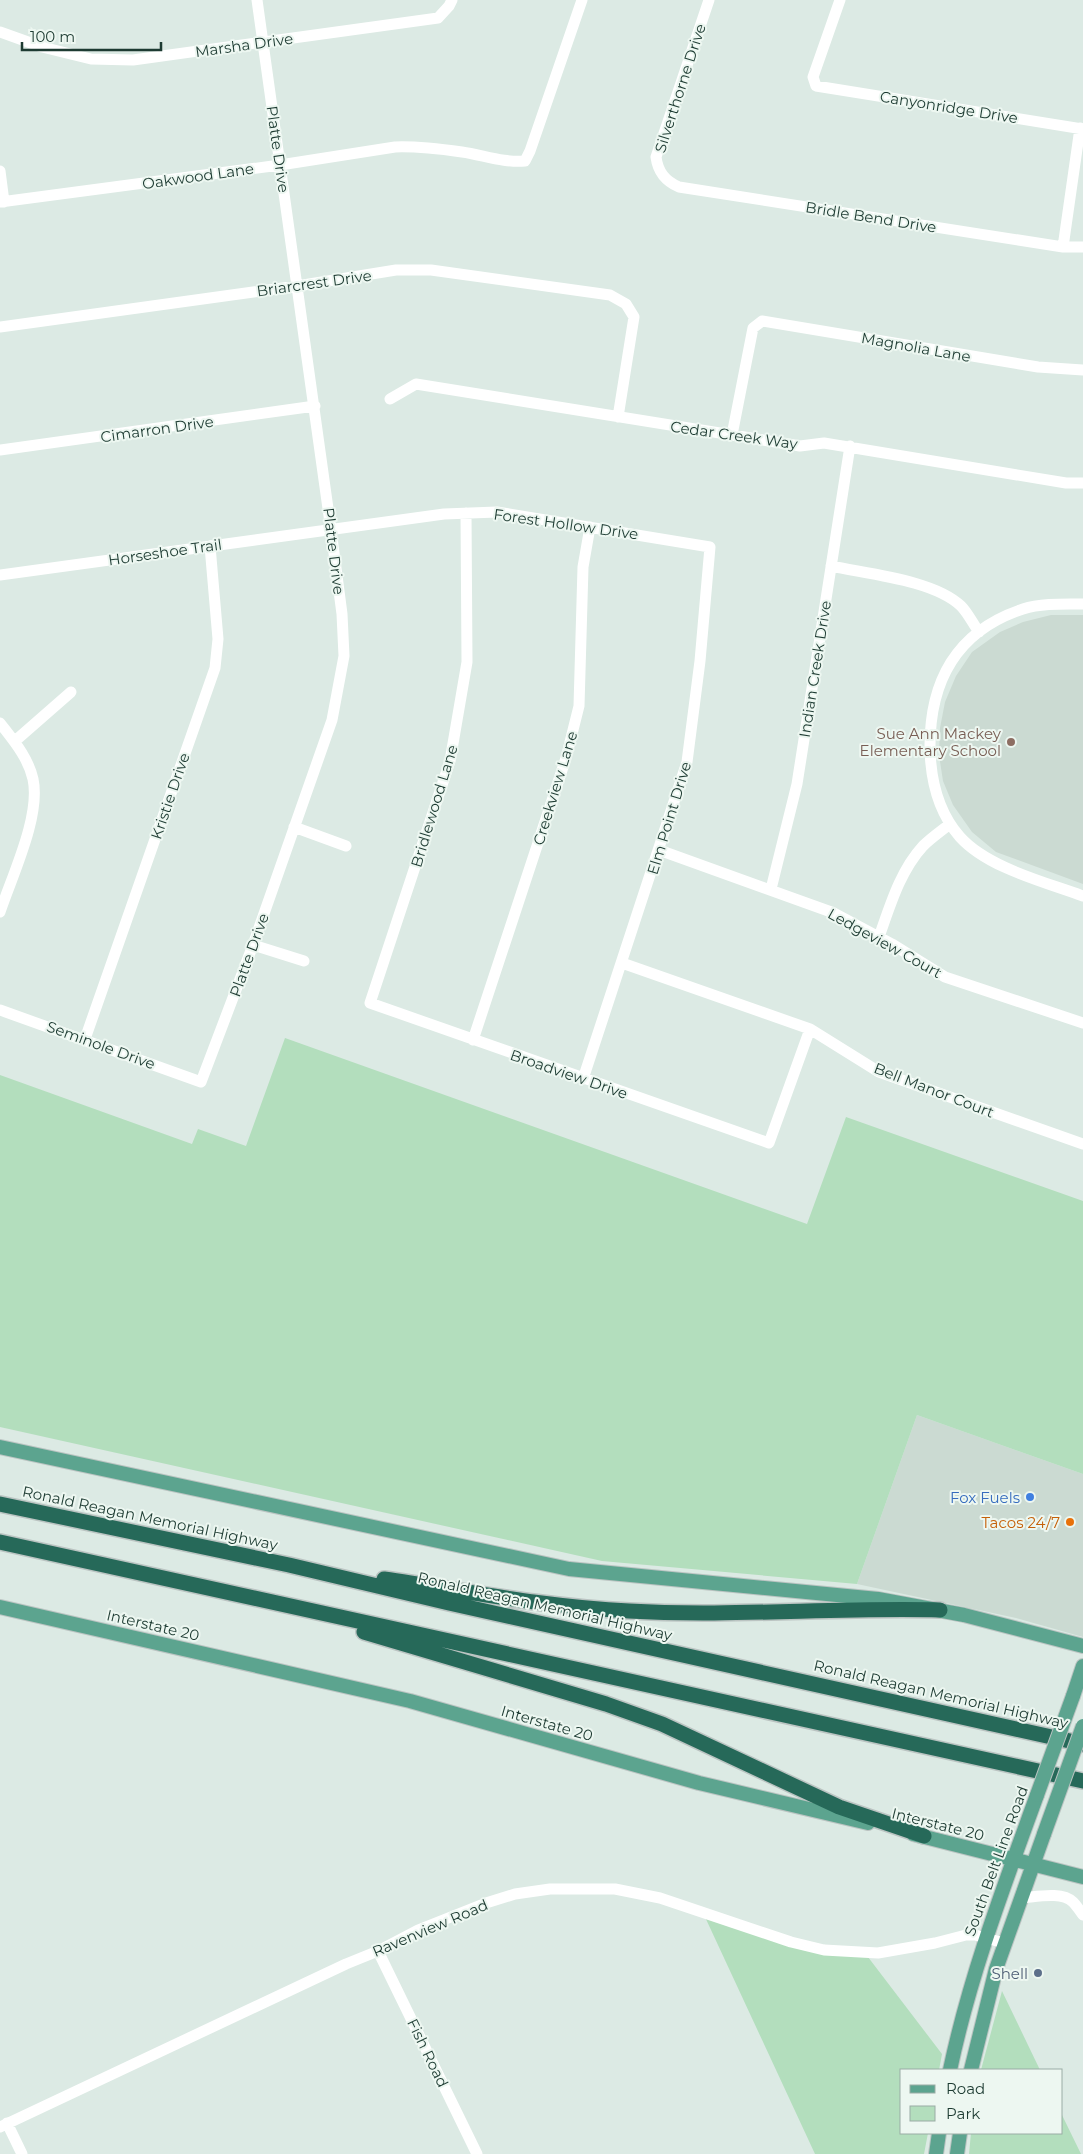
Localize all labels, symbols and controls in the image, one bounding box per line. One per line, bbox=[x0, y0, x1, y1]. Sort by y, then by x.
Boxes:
scale bar bbox=[22, 20, 161, 52]
street label: Silverthorne Drive bbox=[650, 21, 710, 155]
text: 100 m bbox=[30, 27, 75, 46]
street label: Marsha Drive bbox=[194, 29, 294, 61]
street label: Canyonridge Drive bbox=[879, 87, 1019, 127]
street label: Platte Drive bbox=[262, 104, 294, 194]
street label: Oakwood Lane bbox=[141, 159, 255, 193]
street label: Bridle Bend Drive bbox=[804, 197, 938, 237]
street label: Briarcrest Drive bbox=[255, 266, 373, 300]
street label: Magnolia Lane bbox=[860, 328, 972, 366]
street label: Cimarron Drive bbox=[99, 412, 215, 446]
street label: Cedar Creek Way bbox=[669, 417, 800, 453]
street label: Forest Hollow Drive bbox=[492, 504, 640, 544]
street label: Platte Drive bbox=[319, 506, 349, 596]
street label: Horseshoe Trail bbox=[107, 535, 223, 569]
street label: Indian Creek Drive bbox=[795, 599, 835, 739]
place label: Sue Ann Mackey Elementary School bbox=[860, 724, 1002, 760]
street label: Creekview Lane bbox=[529, 729, 581, 847]
marker: Sue Ann Mackey Elementary School bbox=[1005, 736, 1017, 748]
street label: Bridlewood Lane bbox=[406, 742, 462, 870]
street label: Kristie Drive bbox=[146, 750, 194, 842]
street label: Elm Point Drive bbox=[643, 759, 695, 877]
street label: Ledgeview Court bbox=[825, 904, 945, 982]
street label: Platte Drive bbox=[225, 911, 273, 999]
street label: Seminole Drive bbox=[44, 1017, 158, 1073]
street label: Broadview Drive bbox=[508, 1045, 630, 1103]
street label: Bell Manor Court bbox=[871, 1058, 997, 1122]
street label: Ronald Reagan Memorial Highway bbox=[21, 1482, 280, 1555]
place label: Fox Fuels bbox=[950, 1488, 1020, 1507]
marker: Fox Fuels bbox=[1024, 1491, 1036, 1503]
place label: Tacos 24/7 bbox=[981, 1513, 1060, 1532]
marker: Tacos 24/7 bbox=[1064, 1516, 1076, 1528]
street label: Ronald Reagan Memorial Highway bbox=[416, 1567, 675, 1645]
street label: Interstate 20 bbox=[105, 1605, 201, 1645]
street label: Ronald Reagan Memorial Highway bbox=[812, 1655, 1071, 1733]
street label: Interstate 20 bbox=[499, 1701, 595, 1745]
street label: South Belt Line Road bbox=[960, 1783, 1032, 1939]
street label: Interstate 20 bbox=[890, 1803, 986, 1845]
street label: Ravenview Road bbox=[369, 1895, 491, 1961]
place label: Shell bbox=[992, 1964, 1028, 1983]
marker: Shell bbox=[1032, 1967, 1044, 1979]
street label: Fish Road bbox=[403, 2016, 453, 2090]
legend bbox=[900, 2069, 1063, 2134]
text: Road bbox=[946, 2079, 985, 2098]
text: Park bbox=[946, 2104, 980, 2123]

